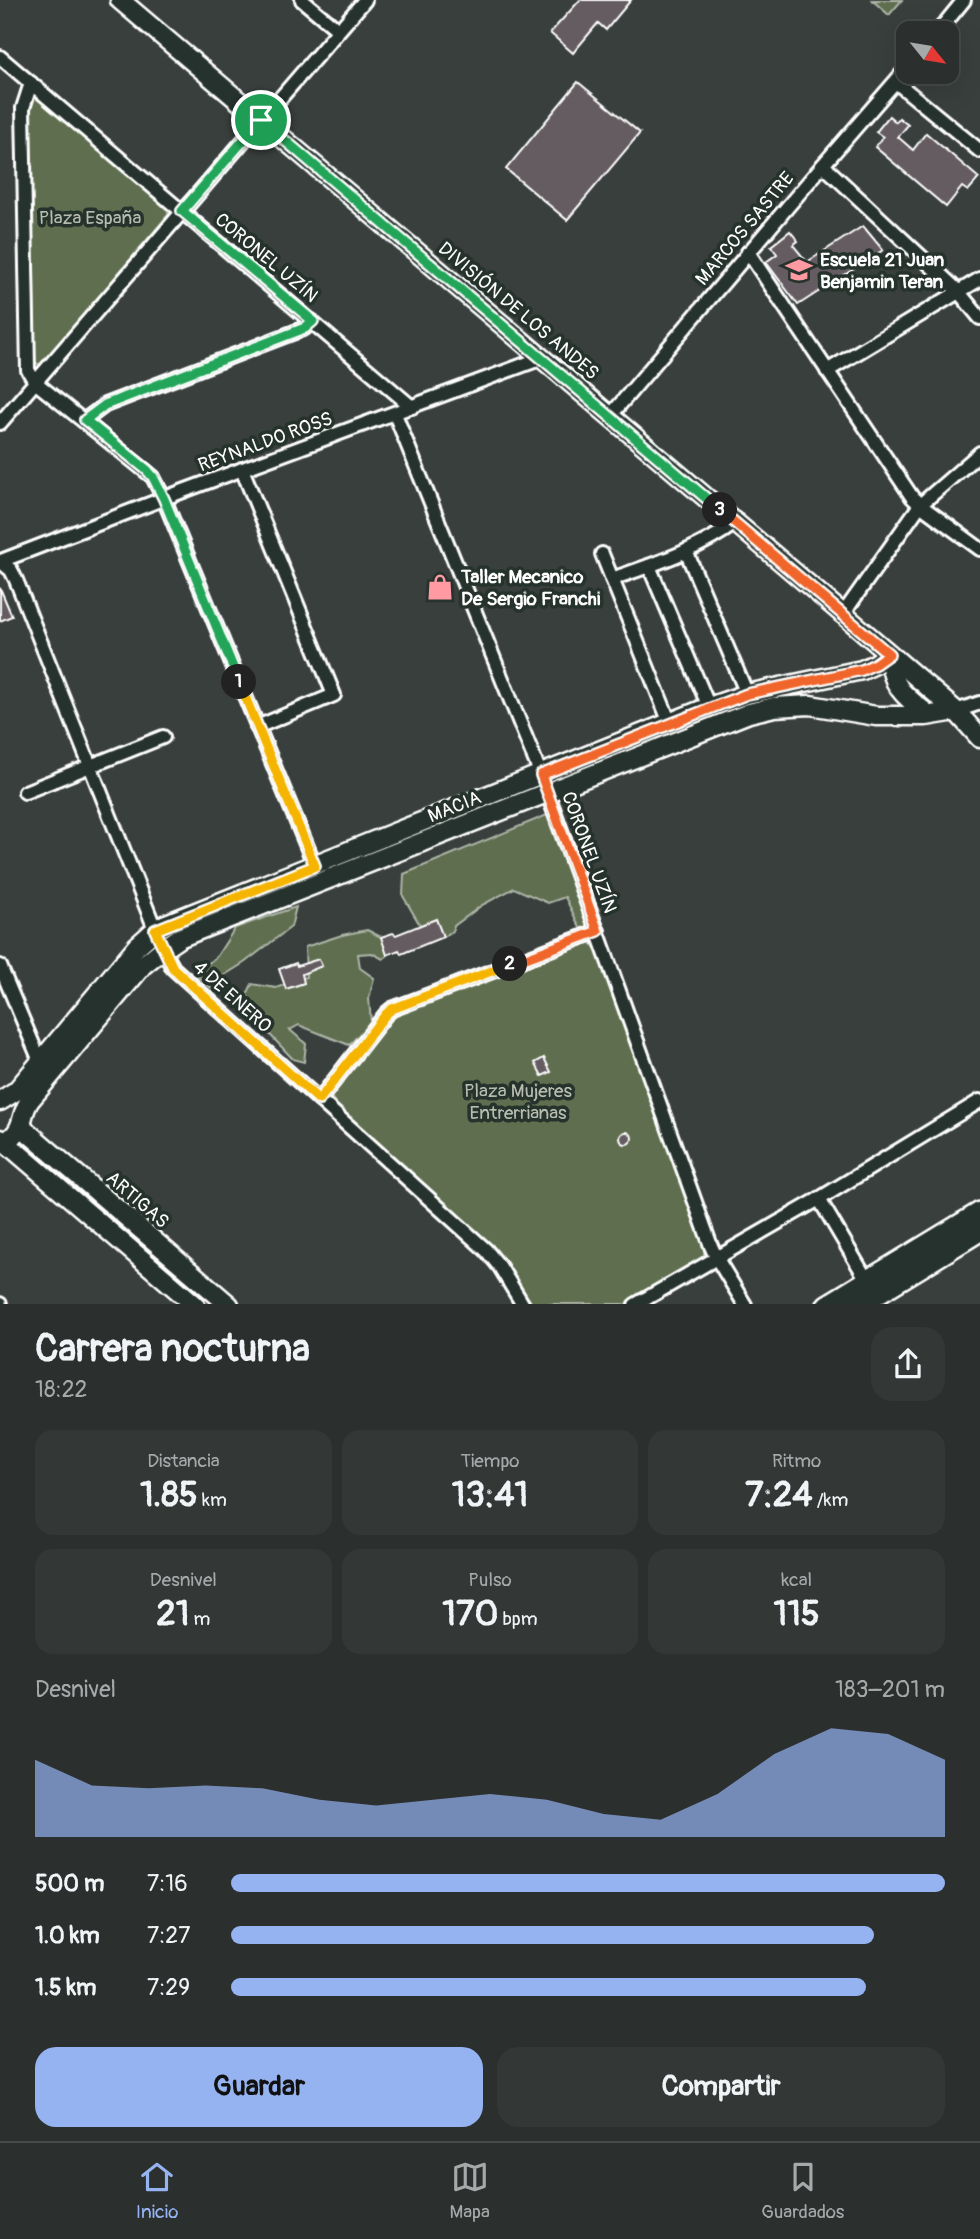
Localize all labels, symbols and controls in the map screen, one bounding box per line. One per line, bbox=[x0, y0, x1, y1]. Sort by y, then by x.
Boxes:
north arrow bbox=[896, 21, 959, 84]
map controls bbox=[896, 21, 959, 84]
pin bbox=[231, 90, 291, 150]
icon: arrive bbox=[242, 101, 280, 139]
street label: MARCOS SASTRE bbox=[690, 167, 799, 290]
park label: Plaza España bbox=[39, 206, 141, 230]
street label: CORONEL UZÍN bbox=[210, 208, 323, 308]
street label: DIVISIÓN DE LOS ANDES bbox=[433, 237, 604, 385]
place label: Escuela 21 Juan Benjamin Teran bbox=[820, 248, 945, 294]
school or university icon: Escuela 21 Juan Benjamin Teran bbox=[784, 255, 814, 285]
street label: REYNALDO ROSS bbox=[195, 407, 336, 477]
pin: 3 bbox=[702, 492, 738, 528]
text: 3 bbox=[714, 497, 725, 521]
place label: Taller Mecanico De Sergio Franchi bbox=[460, 565, 601, 611]
shop icon: Taller Mecanico De Sergio Franchi bbox=[425, 572, 455, 602]
pin: 1 bbox=[222, 664, 256, 700]
text: 1 bbox=[235, 669, 242, 693]
street label: MACIA bbox=[424, 785, 485, 828]
street label: CORONEL UZÍN bbox=[556, 788, 622, 916]
pin: 2 bbox=[492, 946, 528, 982]
text: 2 bbox=[504, 951, 515, 975]
street label: 4 DE ENERO bbox=[188, 955, 276, 1038]
park label: Plaza Mujeres Entrerrianas bbox=[464, 1079, 572, 1125]
street label: ARTIGAS bbox=[101, 1166, 174, 1233]
text: Carrera nocturna bbox=[35, 1325, 310, 1373]
button: share bbox=[871, 1327, 945, 1401]
text: 18:22 bbox=[35, 1375, 87, 1404]
text: Distancia bbox=[147, 1449, 220, 1473]
text: Tiempo bbox=[460, 1449, 520, 1473]
text: Ritmo bbox=[772, 1449, 821, 1473]
text: 1.85 bbox=[140, 1473, 198, 1517]
text: 13:41 bbox=[452, 1473, 528, 1517]
text: 7:24 bbox=[745, 1473, 813, 1517]
text: km bbox=[198, 1488, 227, 1512]
text: /km bbox=[813, 1488, 848, 1512]
text: Desnivel bbox=[150, 1568, 217, 1592]
text: Pulso bbox=[468, 1568, 512, 1592]
text: kcal bbox=[781, 1568, 812, 1592]
text: 21 bbox=[156, 1592, 189, 1636]
text: 170 bbox=[442, 1592, 498, 1636]
text: 115 bbox=[773, 1592, 820, 1636]
text: m bbox=[189, 1607, 210, 1631]
text: bpm bbox=[498, 1607, 538, 1631]
text: Desnivel bbox=[35, 1675, 116, 1704]
text: 183–201 m bbox=[835, 1675, 945, 1704]
text: 500 m bbox=[35, 1869, 104, 1898]
text: 7:16 bbox=[147, 1869, 188, 1898]
text: 1.0 km bbox=[35, 1921, 100, 1950]
text: 7:27 bbox=[147, 1921, 190, 1950]
text: 1.5 km bbox=[35, 1973, 97, 2002]
text: 7:29 bbox=[147, 1973, 190, 2002]
button: Guardar bbox=[35, 2047, 483, 2127]
button: Compartir bbox=[497, 2047, 945, 2127]
tab: Inicio bbox=[136, 2158, 178, 2224]
tab: Mapa bbox=[450, 2158, 490, 2224]
tab: Guardados bbox=[761, 2158, 844, 2224]

